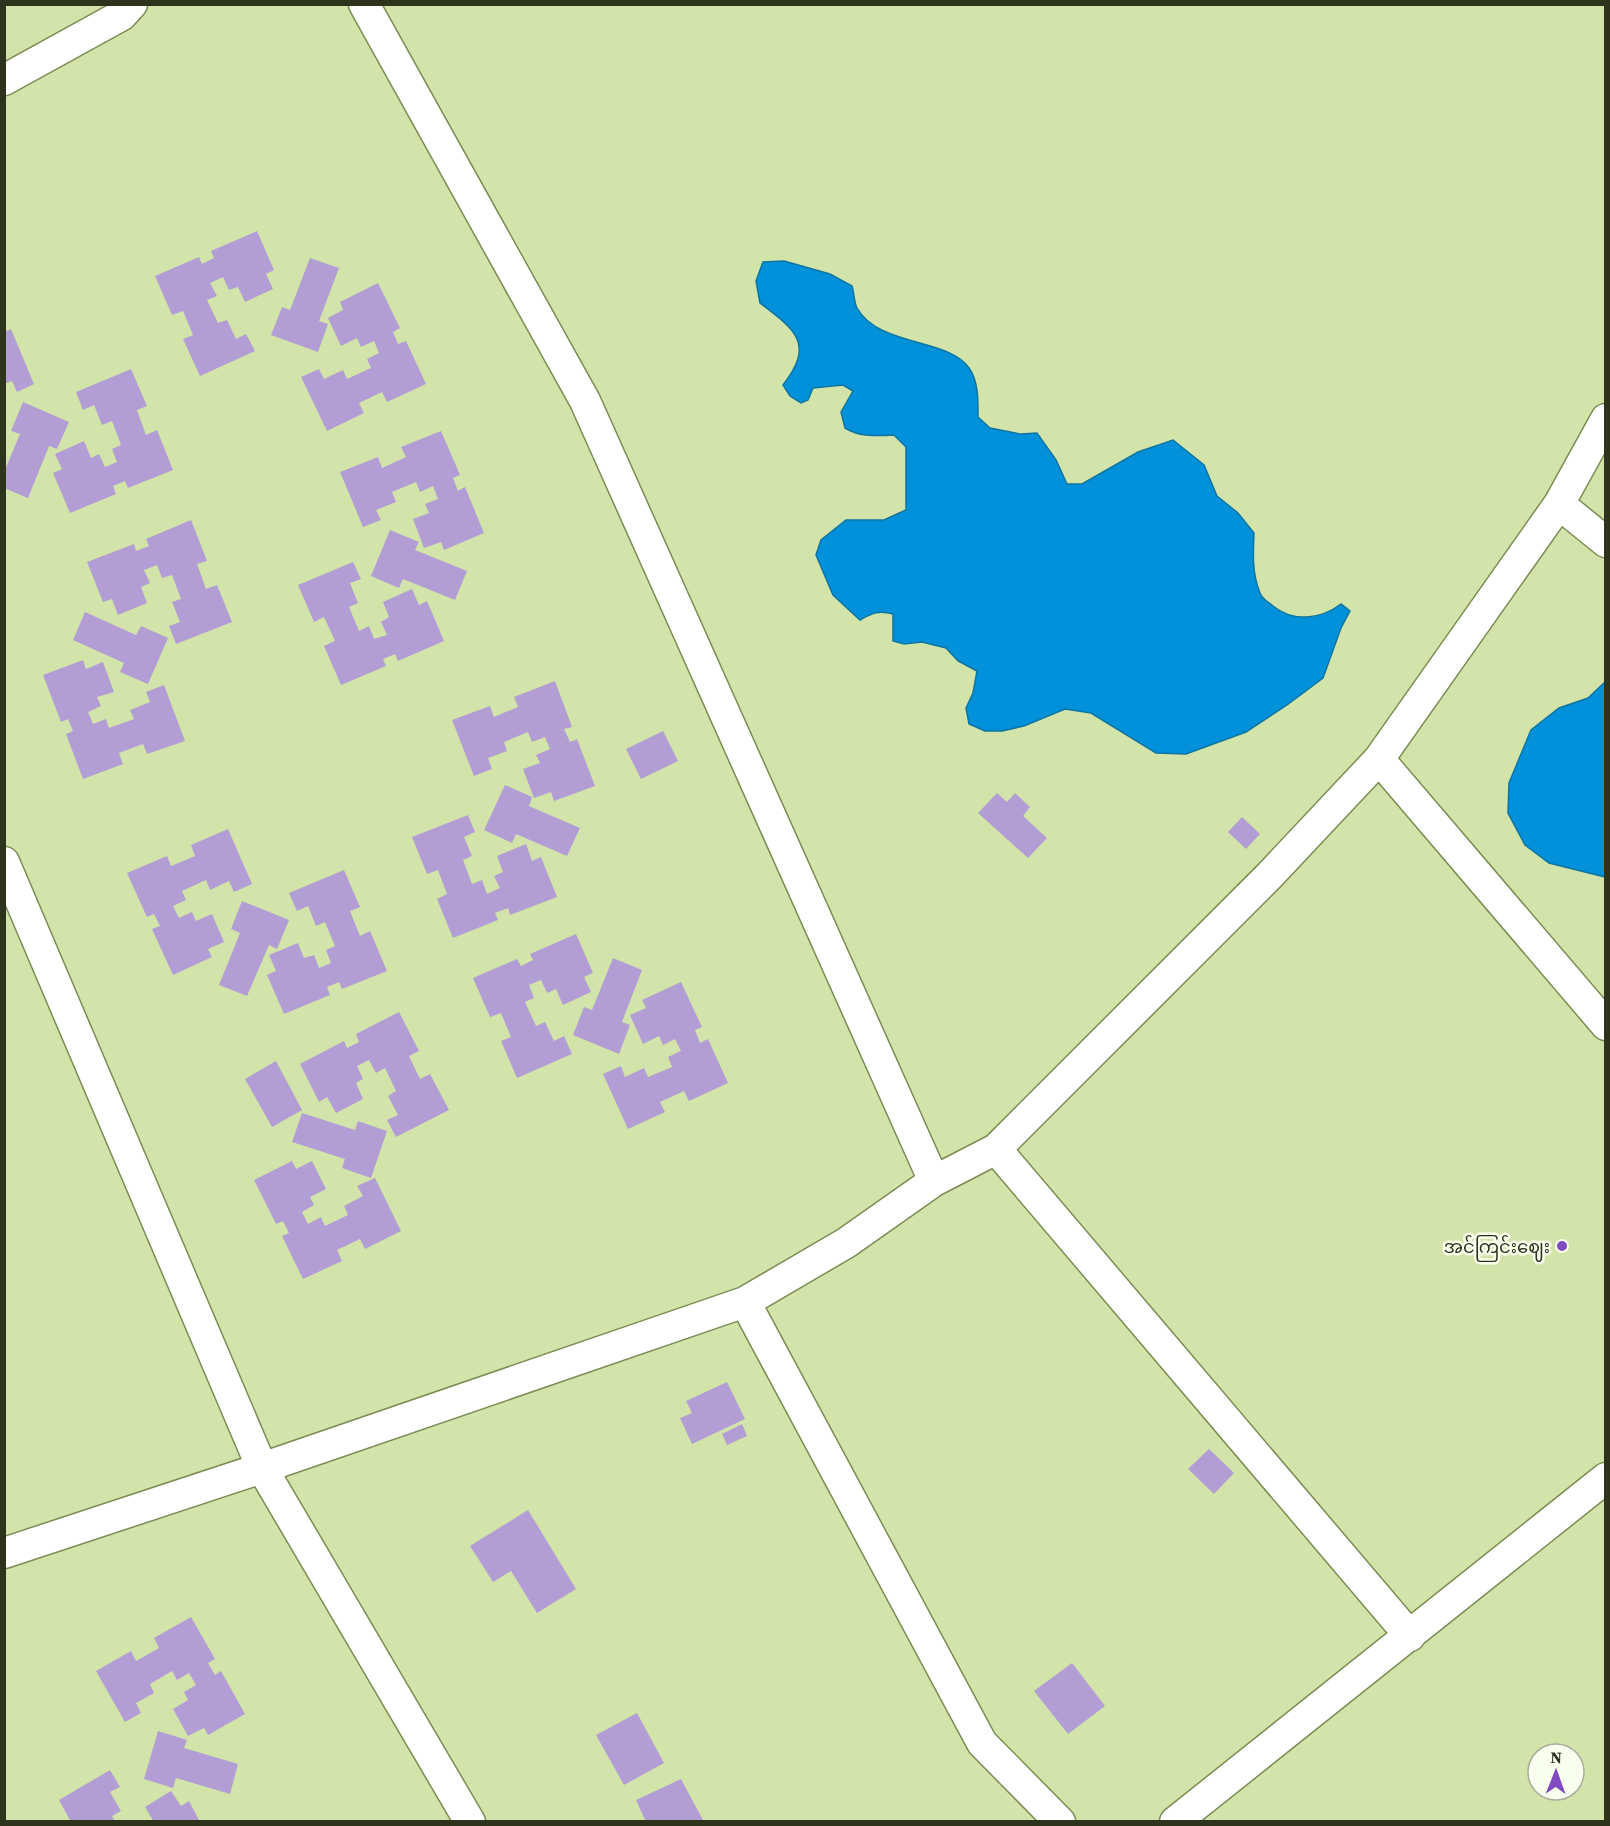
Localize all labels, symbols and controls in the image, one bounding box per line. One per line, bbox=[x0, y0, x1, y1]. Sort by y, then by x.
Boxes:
place label: အင်ကြင်းဈေး bbox=[1444, 1234, 1550, 1262]
marker: အင်ကြင်းဈေး bbox=[1555, 1239, 1569, 1253]
north arrow bbox=[1526, 1742, 1586, 1802]
text: N bbox=[1550, 1746, 1563, 1768]

